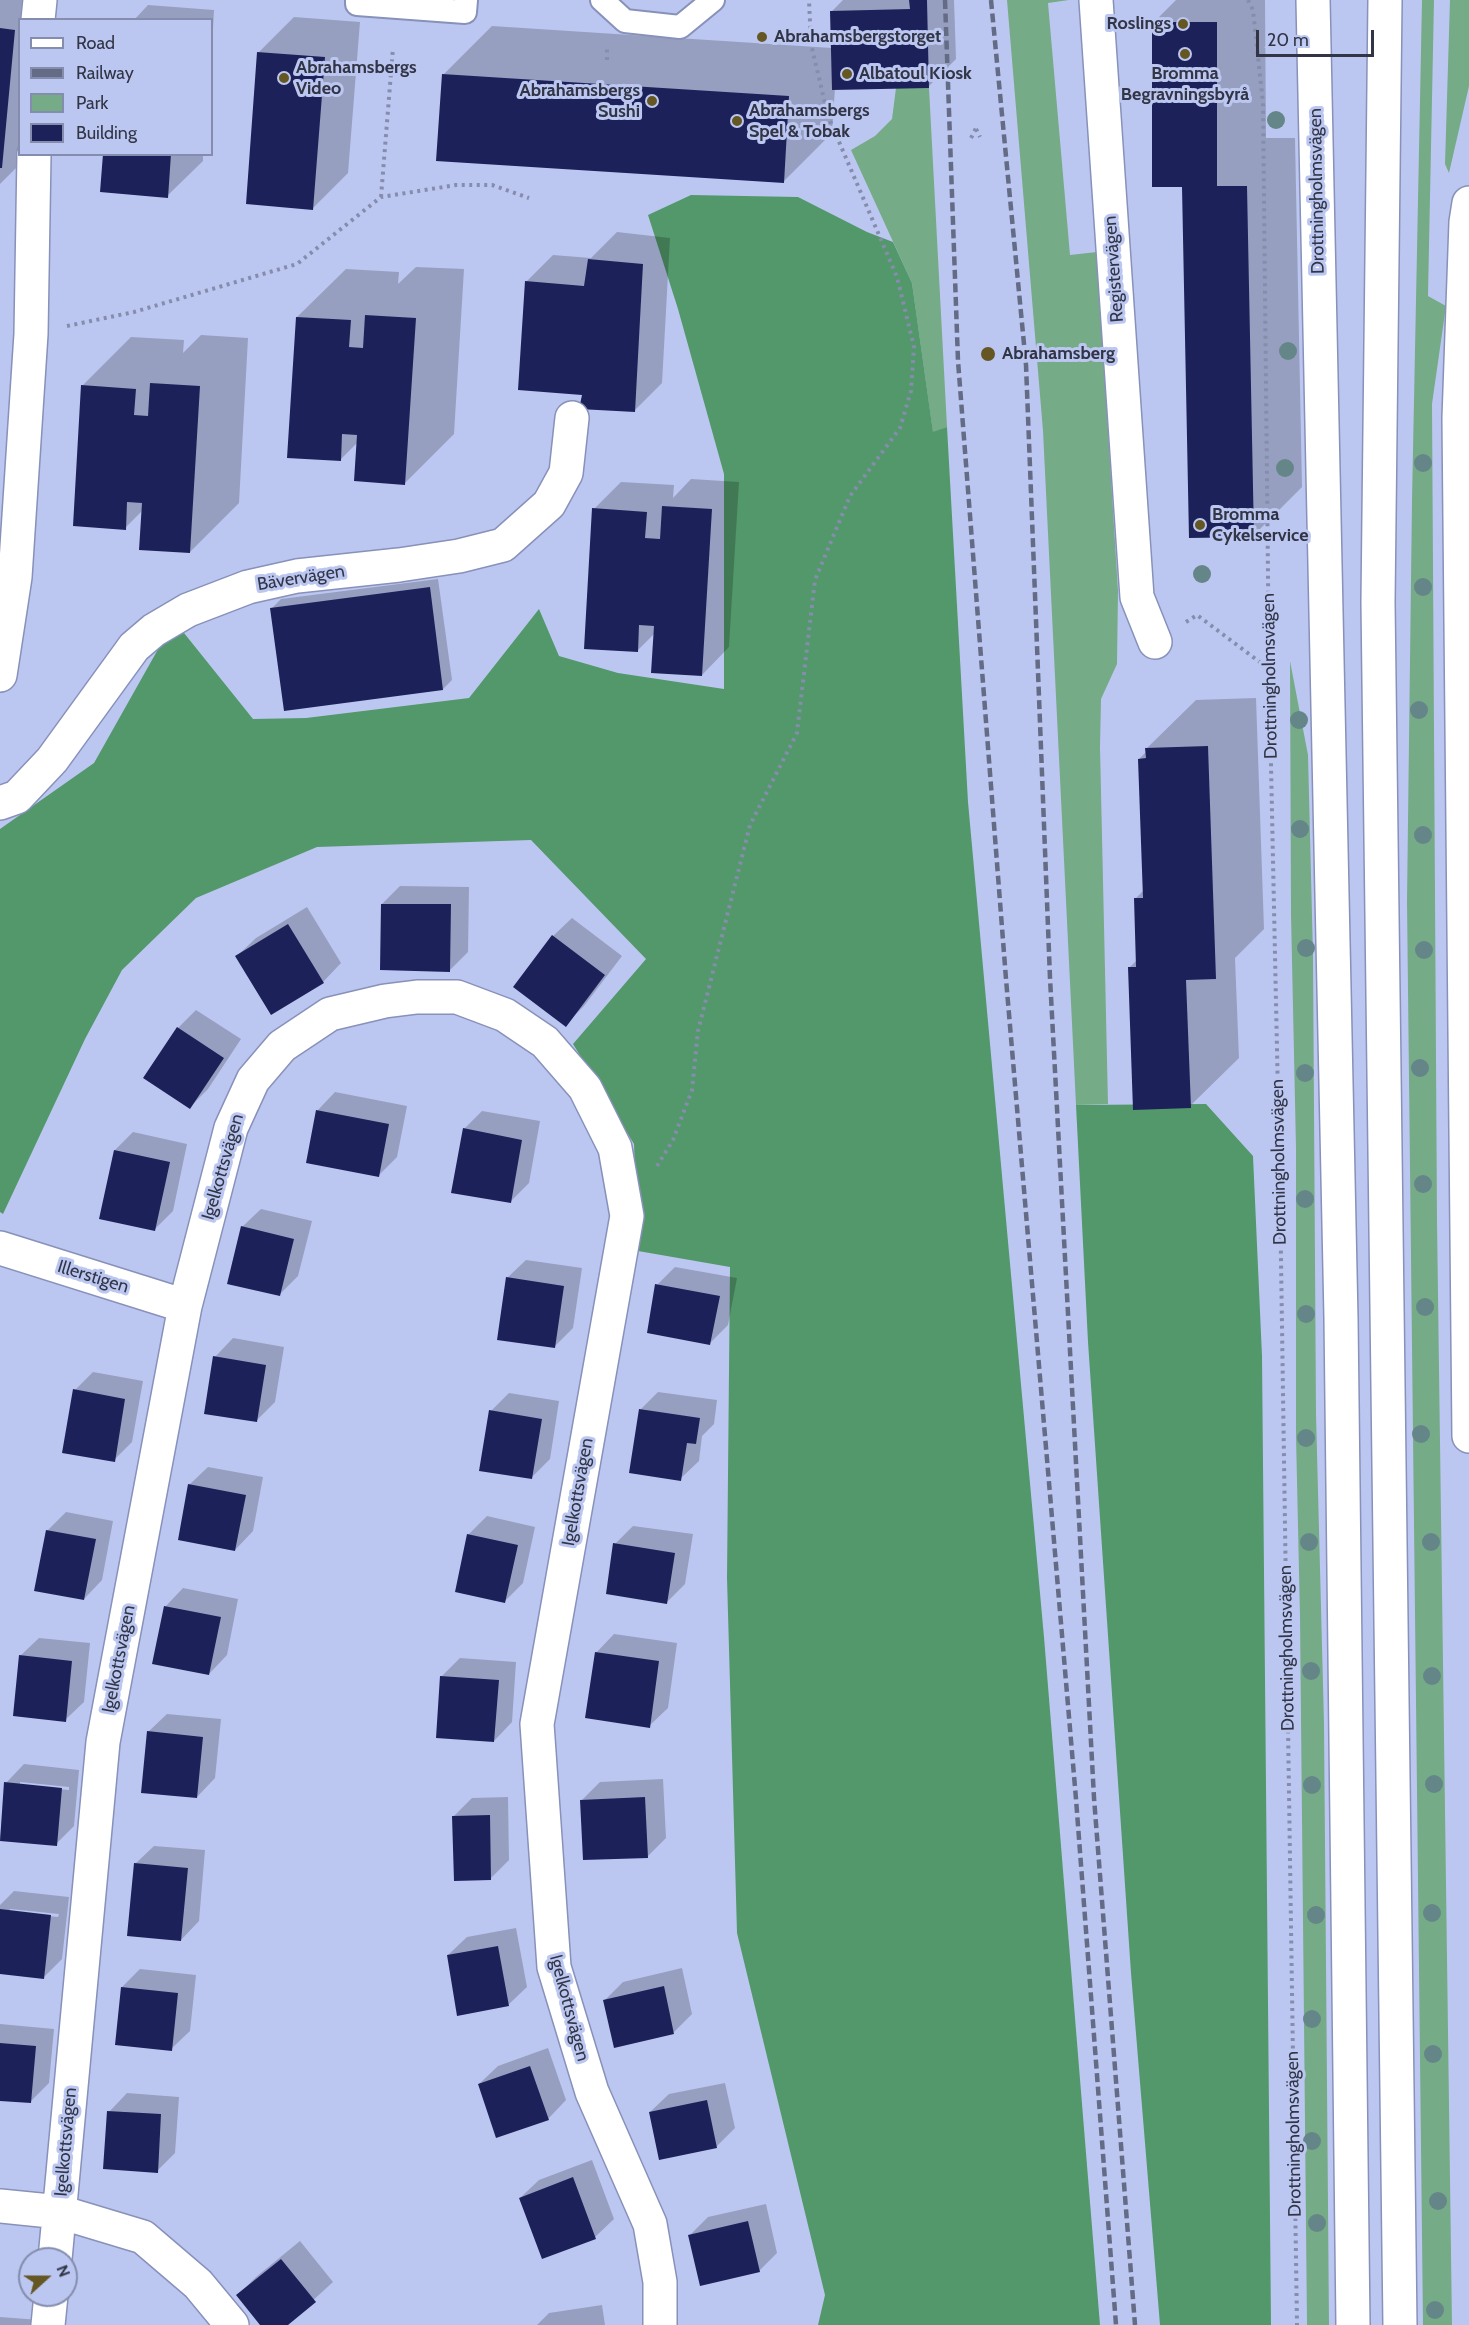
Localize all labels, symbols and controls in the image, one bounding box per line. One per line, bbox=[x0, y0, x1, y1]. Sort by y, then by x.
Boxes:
place label: Roslings bbox=[1107, 13, 1171, 35]
marker: Roslings bbox=[1176, 17, 1190, 31]
legend bbox=[18, 18, 213, 156]
scale bar bbox=[1259, 18, 1378, 56]
place label: Abrahamsbergstorget bbox=[774, 26, 941, 48]
text: 20 m bbox=[1267, 29, 1309, 51]
marker: Abrahamsbergstorget bbox=[755, 30, 769, 44]
text: Road bbox=[76, 32, 115, 54]
marker: Bromma Begravningsbyrå bbox=[1178, 47, 1192, 61]
place label: Abrahamsbergs Video bbox=[296, 57, 417, 100]
text: Railway bbox=[76, 62, 134, 84]
place label: Albatoul Kiosk bbox=[859, 63, 972, 85]
place label: Bromma Begravningsbyrå bbox=[1121, 63, 1249, 106]
marker: Albatoul Kiosk bbox=[840, 67, 854, 81]
marker: Abrahamsbergs Video bbox=[277, 71, 291, 85]
place label: Abrahamsbergs Sushi bbox=[519, 80, 640, 122]
text: Park bbox=[76, 92, 108, 114]
marker: Abrahamsbergs Sushi bbox=[645, 94, 659, 108]
place label: Abrahamsbergs Spel & Tobak bbox=[749, 100, 870, 142]
street label: Drottningholmsvägen bbox=[1305, 108, 1329, 274]
marker: Abrahamsbergs Spel & Tobak bbox=[730, 114, 744, 128]
text: Building bbox=[76, 122, 137, 144]
street label: Registervägen bbox=[1100, 215, 1128, 323]
place label: Abrahamsberg bbox=[1002, 343, 1115, 365]
marker: Abrahamsberg bbox=[979, 345, 997, 363]
place label: Bromma Cykelservice bbox=[1212, 504, 1308, 546]
marker: Bromma Cykelservice bbox=[1193, 518, 1207, 532]
street label: Bävervägen bbox=[256, 560, 346, 596]
street label: Drottningholmsvägen bbox=[1258, 593, 1282, 759]
street label: Drottningholmsvägen bbox=[1267, 1079, 1291, 1245]
street label: Igelkottsvägen bbox=[198, 1111, 248, 1223]
street label: Illerstigen bbox=[55, 1256, 131, 1298]
street label: Igelkottsvägen bbox=[558, 1436, 598, 1548]
street label: Drottningholmsvägen bbox=[1275, 1565, 1299, 1731]
street label: Igelkottsvägen bbox=[98, 1603, 140, 1715]
street label: Igelkottsvägen bbox=[544, 1952, 594, 2064]
street label: Drottningholmsvägen bbox=[1282, 2051, 1306, 2217]
street label: Igelkottsvägen bbox=[50, 2087, 82, 2197]
north arrow bbox=[18, 2247, 78, 2307]
text: N bbox=[53, 2262, 74, 2280]

